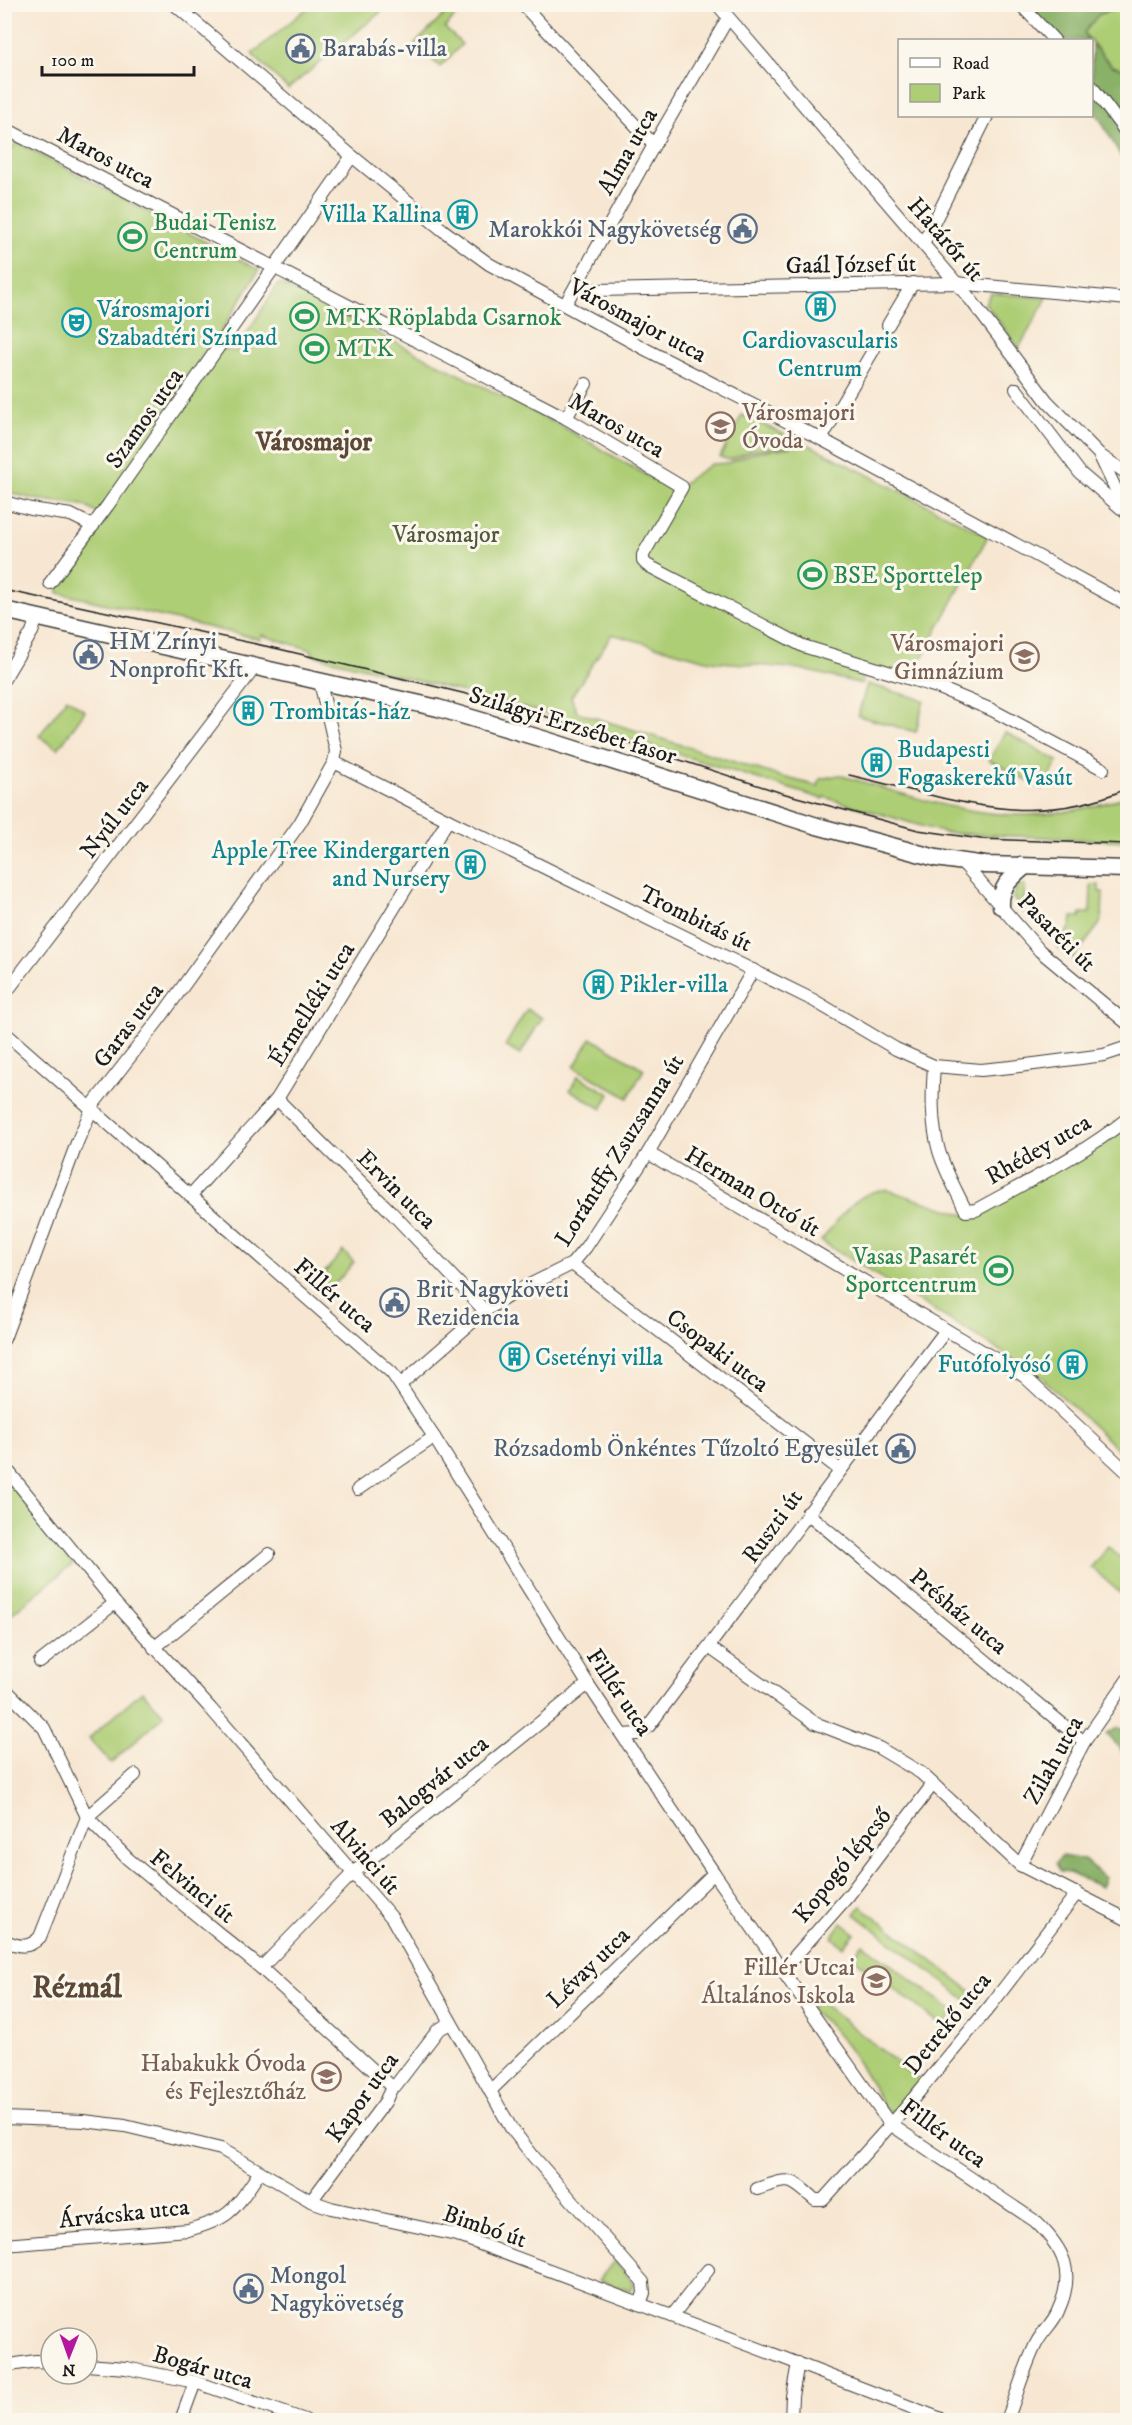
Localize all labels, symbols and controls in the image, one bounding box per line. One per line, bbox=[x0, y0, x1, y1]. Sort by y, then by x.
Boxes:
public building icon: Barabás-villa bbox=[285, 32, 317, 64]
place label: Barabás-villa bbox=[322, 34, 448, 64]
scale bar bbox=[42, 39, 194, 77]
legend bbox=[898, 39, 1093, 117]
text: 100 m bbox=[51, 50, 94, 72]
text: Road bbox=[952, 53, 989, 75]
text: Park bbox=[952, 83, 986, 105]
street label: Alma utca bbox=[591, 102, 665, 200]
street label: Maros utca bbox=[52, 120, 160, 196]
street label: Határőr út bbox=[900, 191, 990, 288]
building icon: Villa Kallina bbox=[447, 198, 479, 230]
place label: Villa Kallina bbox=[320, 200, 443, 230]
place label: Budai Tenisz Centrum bbox=[153, 208, 277, 266]
public building icon: Marokkói Nagykövetség bbox=[726, 213, 758, 245]
place label: Marokkói Nagykövetség bbox=[488, 215, 721, 245]
sports icon: Budai Tenisz Centrum bbox=[116, 220, 148, 252]
street label: Gaál József út bbox=[785, 249, 917, 281]
street label: Városmajor utca bbox=[563, 271, 712, 370]
building icon: Cardiovascularis Centrum bbox=[804, 291, 836, 323]
place label: Városmajori Szabadtéri Színpad bbox=[96, 295, 277, 353]
sports icon: MTK Röplabda Csarnok bbox=[288, 301, 320, 333]
place label: MTK Röplabda Csarnok bbox=[325, 303, 562, 333]
theatre icon: Városmajori Szabadtéri Színpad bbox=[60, 307, 92, 339]
place label: Cardiovascularis Centrum bbox=[742, 326, 898, 384]
sports icon: MTK bbox=[299, 332, 331, 364]
place label: MTK bbox=[336, 334, 393, 364]
street label: Szamos utca bbox=[99, 362, 191, 475]
street label: Maros utca bbox=[563, 386, 670, 466]
place label: Városmajori Óvoda bbox=[741, 398, 855, 456]
school or university icon: Városmajori Óvoda bbox=[705, 410, 737, 442]
district label: Városmajor bbox=[255, 426, 372, 459]
park label: Városmajor bbox=[391, 520, 500, 550]
sports icon: BSE Sporttelep bbox=[796, 559, 828, 591]
place label: BSE Sporttelep bbox=[833, 561, 982, 591]
place label: HM Zrínyi Nonprofit Kft. bbox=[109, 627, 249, 685]
place label: Városmajori Gimnázium bbox=[890, 629, 1004, 687]
public building icon: HM Zrínyi Nonprofit Kft. bbox=[72, 639, 104, 671]
school or university icon: Városmajori Gimnázium bbox=[1009, 641, 1041, 673]
street label: Szilágyi Erzsébet fasor bbox=[465, 680, 680, 772]
building icon: Trombitás-ház bbox=[233, 695, 265, 727]
place label: Trombitás-ház bbox=[270, 697, 411, 727]
place label: Budapesti Fogaskerekű Vasút bbox=[897, 735, 1073, 793]
building icon: Budapesti Fogaskerekű Vasút bbox=[860, 747, 892, 779]
street label: Nyúl utca bbox=[74, 772, 156, 865]
place label: Apple Tree Kindergarten and Nursery bbox=[212, 836, 451, 894]
building icon: Apple Tree Kindergarten and Nursery bbox=[455, 848, 487, 880]
street label: Trombitás út bbox=[634, 879, 757, 959]
street label: Pasaréti út bbox=[1011, 887, 1102, 979]
street label: Érmelléki utca bbox=[262, 936, 362, 1072]
building icon: Pikler-villa bbox=[582, 968, 614, 1000]
place label: Pikler-villa bbox=[619, 970, 729, 1000]
street label: Garas utca bbox=[87, 976, 171, 1074]
street label: Lorántffy Zsuzsanna út bbox=[548, 1048, 691, 1252]
street label: Rhédey utca bbox=[980, 1107, 1097, 1192]
street label: Herman Ottó út bbox=[679, 1140, 826, 1244]
street label: Ervin utca bbox=[350, 1144, 443, 1236]
place label: Vasas Pasarét Sportcentrum bbox=[845, 1242, 977, 1300]
street label: Fillér utca bbox=[287, 1252, 382, 1340]
sports icon: Vasas Pasarét Sportcentrum bbox=[982, 1254, 1014, 1286]
place label: Brit Nagyköveti Rezidencia bbox=[416, 1275, 569, 1333]
public building icon: Brit Nagyköveti Rezidencia bbox=[379, 1287, 411, 1319]
street label: Csopaki utca bbox=[660, 1302, 775, 1400]
building icon: Csetényi villa bbox=[498, 1341, 530, 1373]
place label: Csetényi villa bbox=[535, 1343, 664, 1373]
building icon: Futófolyósó bbox=[1056, 1348, 1088, 1380]
place label: Futófolyósó bbox=[937, 1350, 1051, 1380]
public building icon: Rózsadomb Önkéntes Tűzoltó Egyesület bbox=[884, 1432, 916, 1464]
place label: Rózsadomb Önkéntes Tűzoltó Egyesület bbox=[493, 1434, 879, 1464]
street label: Ruszti út bbox=[736, 1483, 810, 1569]
street label: Présház utca bbox=[903, 1562, 1014, 1662]
street label: Fillér utca bbox=[579, 1643, 660, 1743]
street label: Zilah utca bbox=[1017, 1710, 1091, 1810]
street label: Balogvár utca bbox=[374, 1728, 496, 1835]
street label: Kopogó lépcső bbox=[787, 1802, 899, 1929]
street label: Alvinci út bbox=[324, 1812, 407, 1902]
street label: Felvinci út bbox=[144, 1843, 241, 1930]
street label: Lévay utca bbox=[541, 1920, 637, 2015]
place label: Fillér Utcai Általános Iskola bbox=[701, 1953, 856, 2011]
school or university icon: Fillér Utcai Általános Iskola bbox=[860, 1965, 892, 1997]
street label: Detrekő utca bbox=[898, 1966, 999, 2081]
district label: Rézmál bbox=[32, 1970, 123, 2007]
street label: Kapor utca bbox=[320, 2046, 406, 2149]
place label: Habakukk Óvoda és Fejlesztőház bbox=[141, 2048, 307, 2107]
school or university icon: Habakukk Óvoda és Fejlesztőház bbox=[311, 2061, 343, 2093]
street label: Fillér utca bbox=[895, 2093, 993, 2176]
street label: Árvácska utca bbox=[57, 2191, 191, 2236]
street label: Bimbó út bbox=[439, 2199, 531, 2255]
place label: Mongol Nagykövetség bbox=[270, 2261, 404, 2319]
public building icon: Mongol Nagykövetség bbox=[233, 2273, 265, 2305]
north arrow bbox=[39, 2326, 99, 2386]
street label: Bogár utca bbox=[149, 2339, 257, 2397]
text: N bbox=[62, 2360, 75, 2380]

